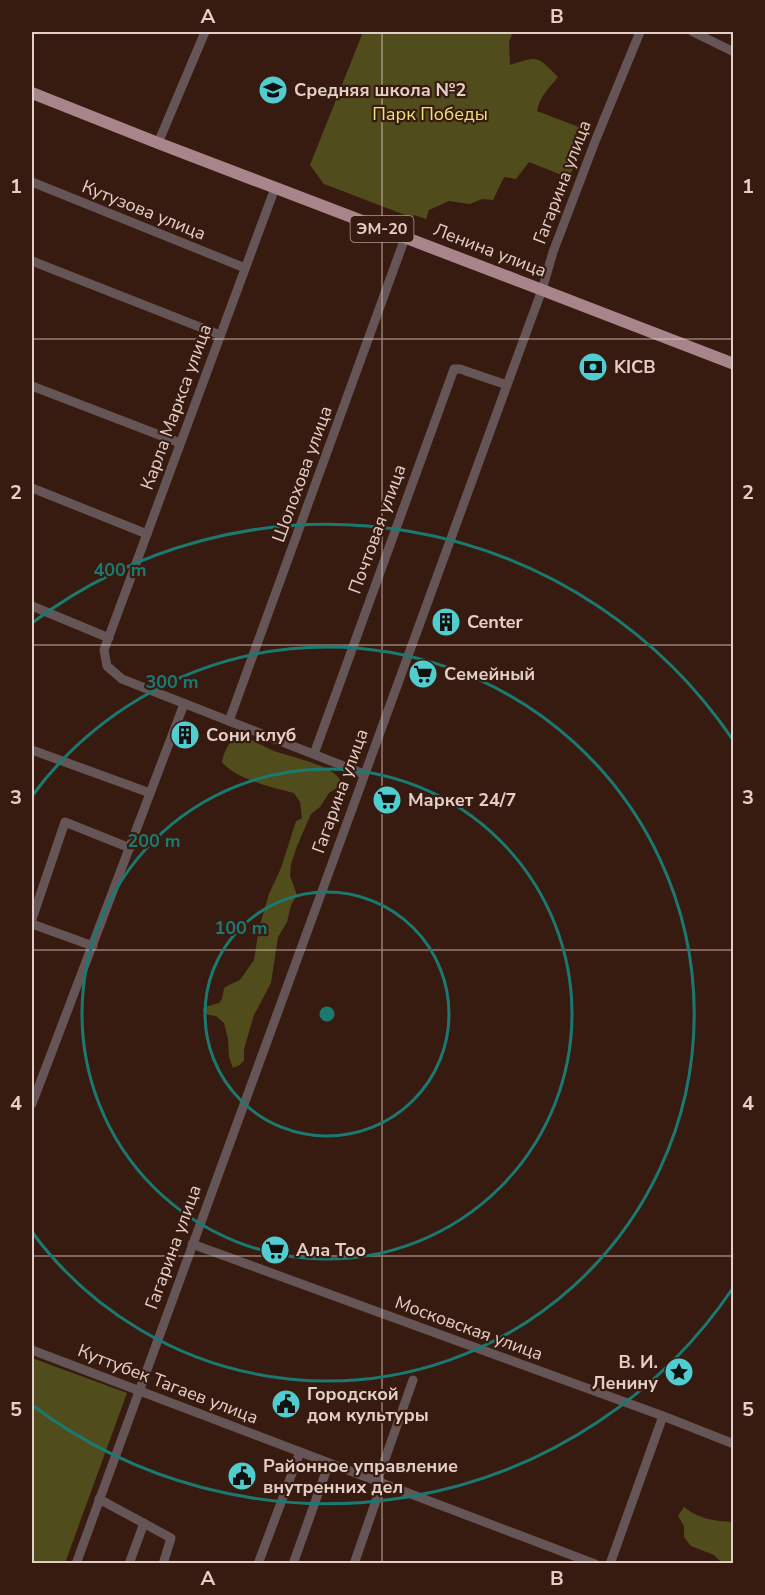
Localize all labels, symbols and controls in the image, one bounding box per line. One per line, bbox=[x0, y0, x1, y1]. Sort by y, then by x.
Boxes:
text: A bbox=[201, 3, 216, 30]
text: B bbox=[550, 3, 564, 30]
school or university icon: Средняя школа №2 bbox=[257, 74, 289, 106]
place label: Средняя школа №2 bbox=[294, 78, 466, 102]
park label: Парк Победы bbox=[372, 102, 488, 126]
street label: Гагарина улица bbox=[527, 117, 597, 247]
text: 1 bbox=[10, 173, 22, 200]
text: 1 bbox=[742, 173, 754, 200]
street label: Кутузова улица bbox=[79, 174, 209, 246]
road number: ЭМ-20 bbox=[350, 216, 413, 242]
street label: Ленина улица bbox=[430, 217, 550, 283]
street label: Карла Маркса улица bbox=[135, 321, 217, 493]
bank icon: KICB bbox=[577, 351, 609, 383]
place label: KICB bbox=[614, 355, 656, 379]
street label: Шолохова улица bbox=[266, 403, 338, 545]
street label: Почтовая улица bbox=[342, 461, 412, 597]
text: 2 bbox=[10, 479, 22, 506]
text: 2 bbox=[742, 479, 754, 506]
text: 400 m bbox=[93, 558, 147, 582]
building icon: Center bbox=[430, 606, 462, 638]
place label: Center bbox=[467, 610, 523, 634]
supermarket icon: Семейный bbox=[407, 658, 439, 690]
place label: Семейный bbox=[444, 662, 535, 686]
text: 300 m bbox=[145, 670, 199, 694]
building icon: Сони клуб bbox=[169, 719, 201, 751]
place label: Сони клуб bbox=[206, 723, 297, 747]
street label: Гагарина улица bbox=[306, 725, 374, 857]
text: 3 bbox=[10, 784, 22, 811]
supermarket icon: Маркет 24/7 bbox=[371, 784, 403, 816]
text: 3 bbox=[742, 784, 754, 811]
place label: Маркет 24/7 bbox=[408, 788, 516, 812]
text: 200 m bbox=[127, 829, 181, 853]
text: 100 m bbox=[214, 916, 268, 940]
centre of rings bbox=[317, 1004, 337, 1024]
text: 4 bbox=[10, 1090, 22, 1117]
text: 4 bbox=[742, 1090, 754, 1117]
street label: Гагарина улица bbox=[139, 1181, 207, 1313]
supermarket icon: Ала Тоо bbox=[259, 1234, 291, 1266]
place label: Ала Тоо bbox=[296, 1238, 366, 1262]
street label: Московская улица bbox=[392, 1290, 546, 1366]
street label: Куттубек Тагаев улица bbox=[74, 1338, 262, 1430]
place label: В. И. Ленину bbox=[592, 1350, 658, 1395]
place icon: В. И. Ленину bbox=[663, 1356, 695, 1388]
place label: Городской дом культуры bbox=[307, 1382, 429, 1427]
public building icon: Городской дом культуры bbox=[270, 1388, 302, 1420]
text: 5 bbox=[10, 1396, 22, 1423]
text: 5 bbox=[742, 1396, 754, 1423]
place label: Районное управление внутренних дел bbox=[263, 1454, 458, 1499]
public building icon: Районное управление внутренних дел bbox=[226, 1460, 258, 1492]
text: A bbox=[201, 1565, 216, 1592]
text: B bbox=[550, 1565, 564, 1592]

